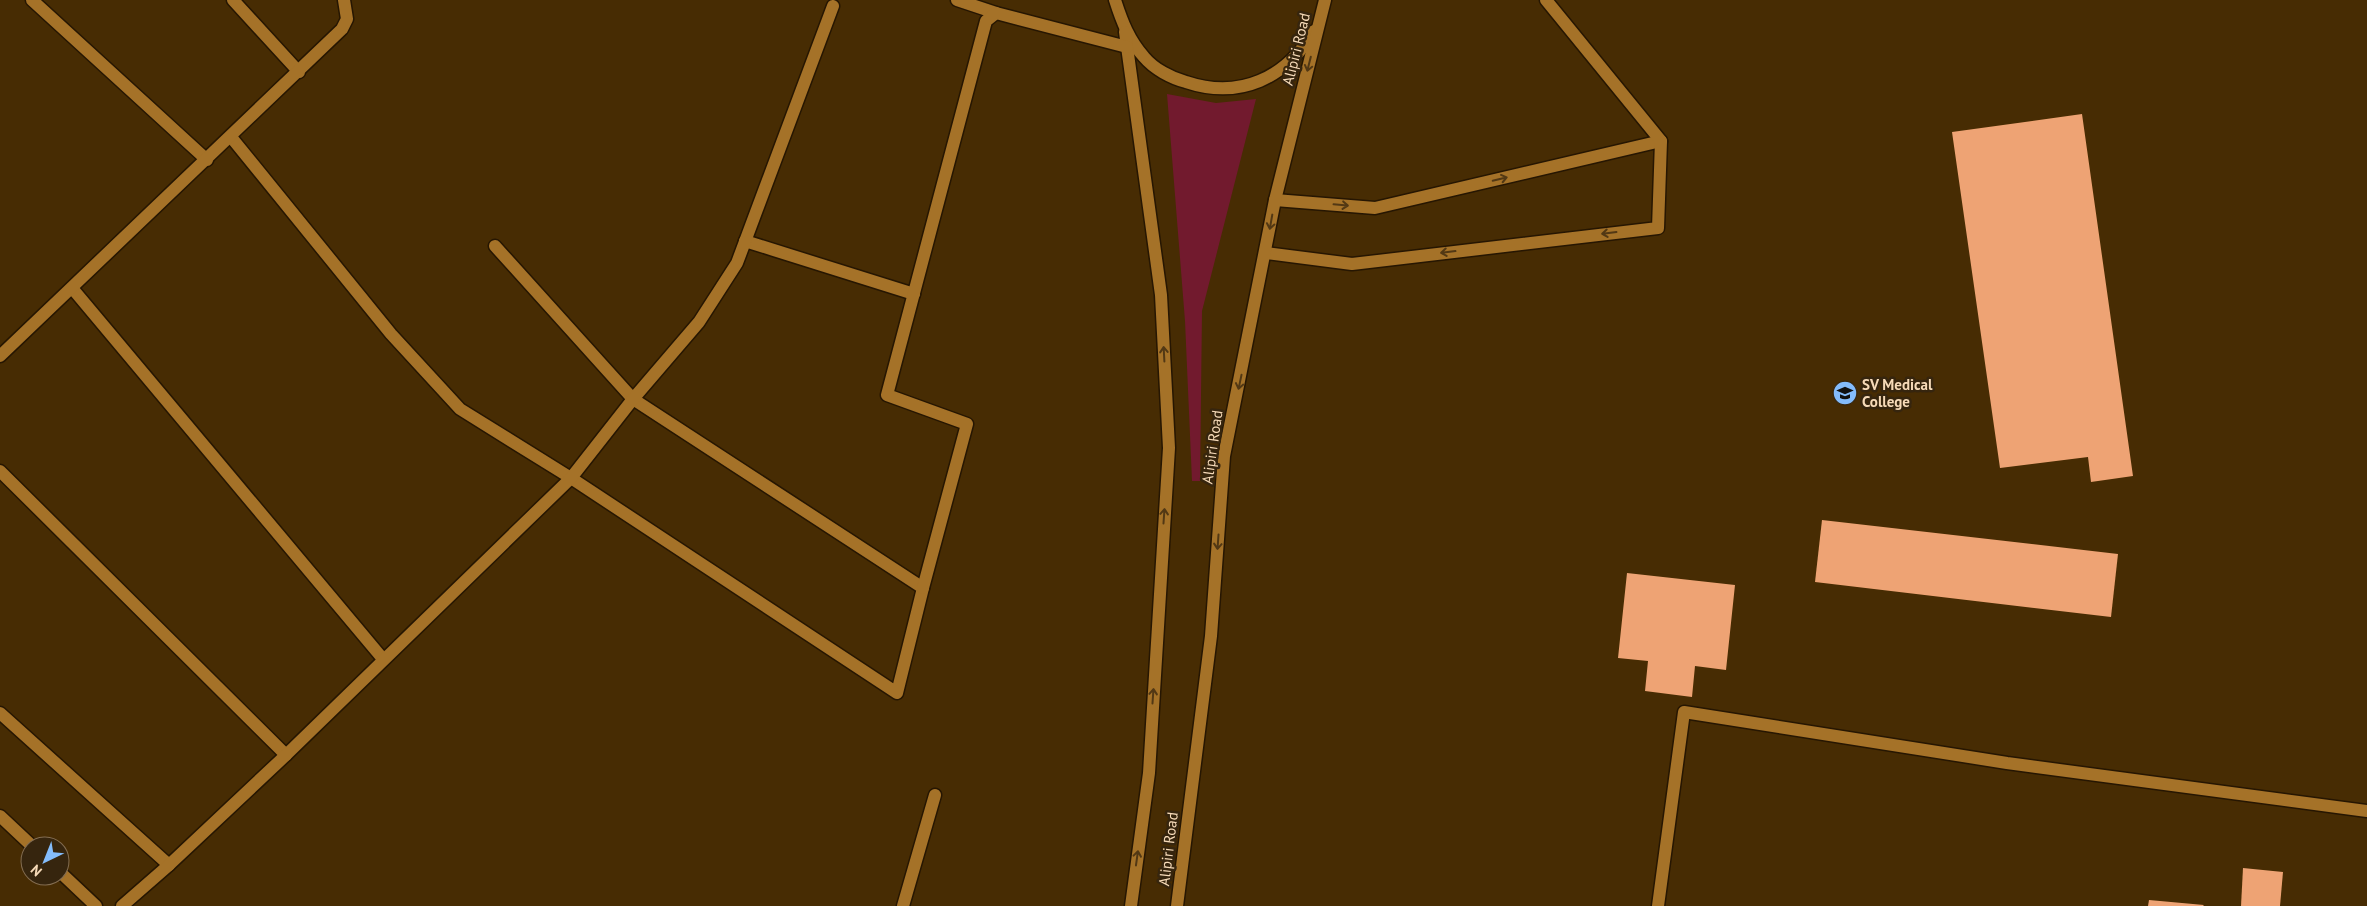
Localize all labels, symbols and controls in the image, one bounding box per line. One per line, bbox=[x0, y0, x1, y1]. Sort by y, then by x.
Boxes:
street label: Alipiri Road bbox=[1278, 11, 1314, 87]
one-way arrow bbox=[1304, 56, 1313, 72]
one-way arrow bbox=[1492, 174, 1508, 183]
one-way arrow bbox=[1333, 201, 1349, 210]
one-way arrow bbox=[1266, 214, 1276, 230]
one-way arrow bbox=[1601, 228, 1617, 238]
one-way arrow bbox=[1440, 247, 1456, 257]
one-way arrow bbox=[1159, 346, 1169, 362]
one-way arrow bbox=[1234, 373, 1244, 389]
place label: SV Medical College bbox=[1862, 375, 1933, 411]
school or university icon: SV Medical College bbox=[1832, 380, 1858, 406]
street label: Alipiri Road bbox=[1197, 409, 1227, 485]
one-way arrow bbox=[1160, 509, 1169, 525]
one-way arrow bbox=[1214, 534, 1223, 550]
one-way arrow bbox=[1149, 688, 1158, 704]
street label: Alipiri Road bbox=[1154, 811, 1182, 887]
north arrow bbox=[20, 836, 70, 886]
one-way arrow bbox=[1133, 850, 1143, 866]
text: N bbox=[27, 861, 46, 880]

